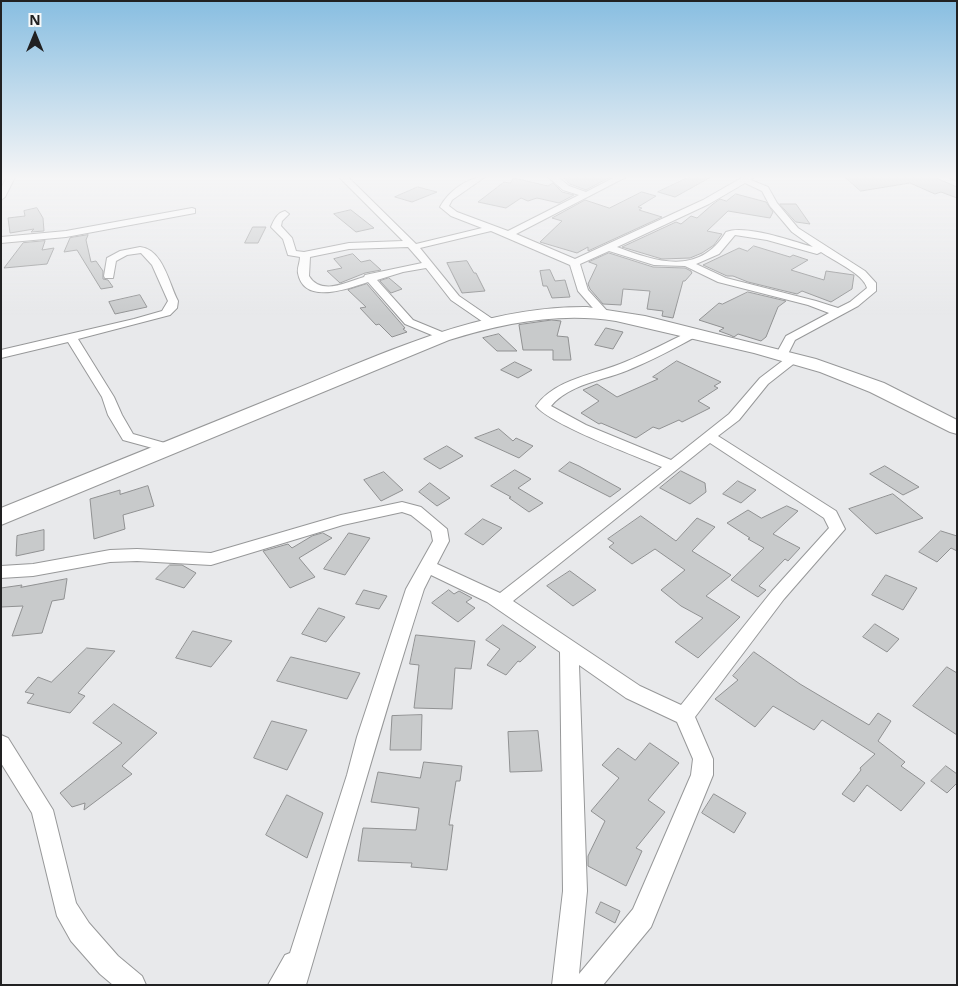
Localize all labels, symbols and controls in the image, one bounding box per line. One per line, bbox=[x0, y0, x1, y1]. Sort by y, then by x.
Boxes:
north arrow bbox=[10, 10, 60, 60]
text: N bbox=[29, 10, 41, 29]

